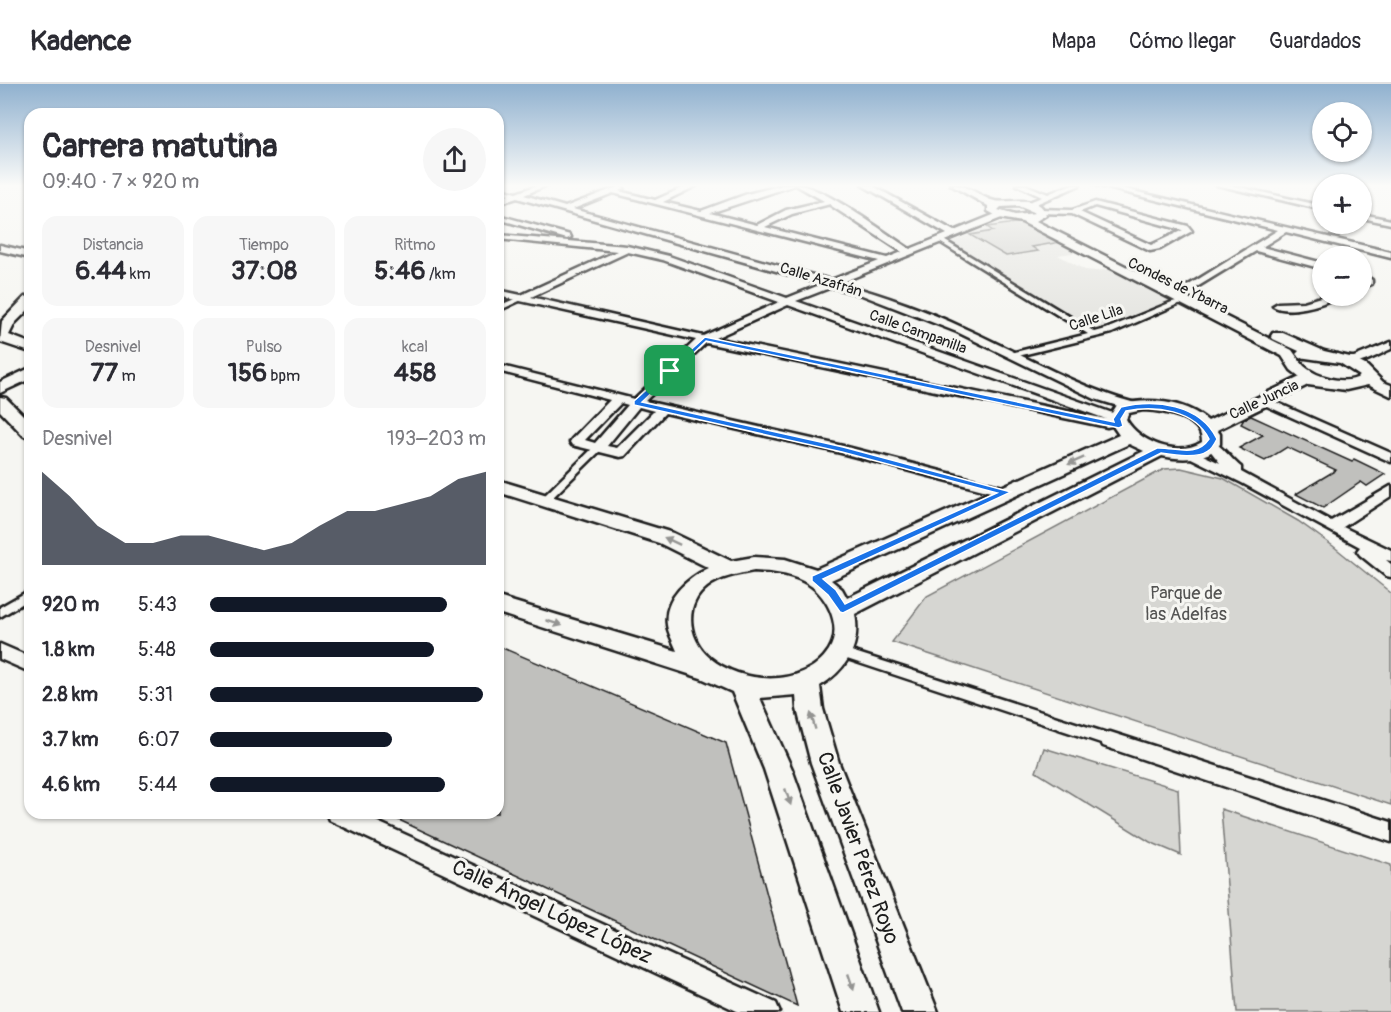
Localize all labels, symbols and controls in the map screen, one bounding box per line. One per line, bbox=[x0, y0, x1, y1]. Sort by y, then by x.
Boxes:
text: Kadence bbox=[30, 24, 131, 59]
text: Mapa bbox=[1051, 28, 1096, 55]
text: Cómo llegar bbox=[1129, 28, 1236, 55]
text: Guardados bbox=[1269, 28, 1361, 55]
map controls bbox=[1312, 102, 1372, 306]
button: locate bbox=[1312, 102, 1372, 162]
text: Carrera matutina bbox=[42, 126, 278, 167]
button: share bbox=[423, 128, 486, 191]
text: 09:40 · 7 × 920 m bbox=[42, 169, 199, 194]
button: + bbox=[1312, 174, 1372, 234]
text: Distancia bbox=[83, 235, 143, 255]
text: Tiempo bbox=[239, 235, 289, 255]
text: Ritmo bbox=[394, 235, 436, 255]
button: − bbox=[1312, 246, 1372, 306]
street label: Condes de Ybarra bbox=[1125, 253, 1231, 319]
text: 6.44 bbox=[75, 255, 126, 287]
text: 37:08 bbox=[231, 255, 297, 287]
text: 5:46 bbox=[374, 255, 426, 287]
street label: Calle Azafrán bbox=[777, 258, 865, 302]
text: km bbox=[126, 264, 151, 284]
text: /km bbox=[426, 264, 456, 284]
street label: Calle Lila bbox=[1067, 300, 1125, 336]
street label: Calle Campanilla bbox=[867, 306, 969, 358]
text: Desnivel bbox=[85, 337, 141, 357]
text: Pulso bbox=[246, 337, 282, 357]
text: kcal bbox=[402, 337, 428, 357]
pin bbox=[644, 345, 695, 396]
icon: arrive bbox=[653, 354, 686, 387]
text: 77 bbox=[90, 357, 118, 389]
text: 156 bbox=[228, 357, 267, 389]
text: 458 bbox=[394, 357, 436, 389]
text: m bbox=[118, 366, 136, 386]
text: bpm bbox=[267, 366, 300, 386]
street label: Calle Juncia bbox=[1226, 376, 1302, 424]
text: Desnivel bbox=[42, 426, 112, 451]
text: 193–203 m bbox=[387, 426, 486, 451]
one-way arrow bbox=[1067, 456, 1084, 465]
one-way arrow bbox=[664, 537, 681, 546]
park label: Parque de las Adelfas bbox=[1145, 582, 1227, 626]
text: 920 m bbox=[42, 592, 99, 617]
text: 5:43 bbox=[138, 592, 177, 617]
one-way arrow bbox=[545, 619, 563, 628]
text: 1.8 km bbox=[42, 637, 95, 662]
text: 5:48 bbox=[138, 637, 176, 662]
text: 2.8 km bbox=[42, 682, 98, 707]
text: 5:31 bbox=[138, 682, 173, 707]
one-way arrow bbox=[808, 712, 817, 730]
text: 3.7 km bbox=[42, 727, 99, 752]
text: 6:07 bbox=[138, 727, 179, 752]
street label: Calle Javier Pérez Royo bbox=[811, 748, 905, 948]
text: 4.6 km bbox=[42, 772, 100, 797]
text: 5:44 bbox=[138, 772, 177, 797]
one-way arrow bbox=[783, 788, 793, 806]
street label: Calle Ángel López López bbox=[448, 854, 656, 970]
one-way arrow bbox=[846, 973, 856, 991]

